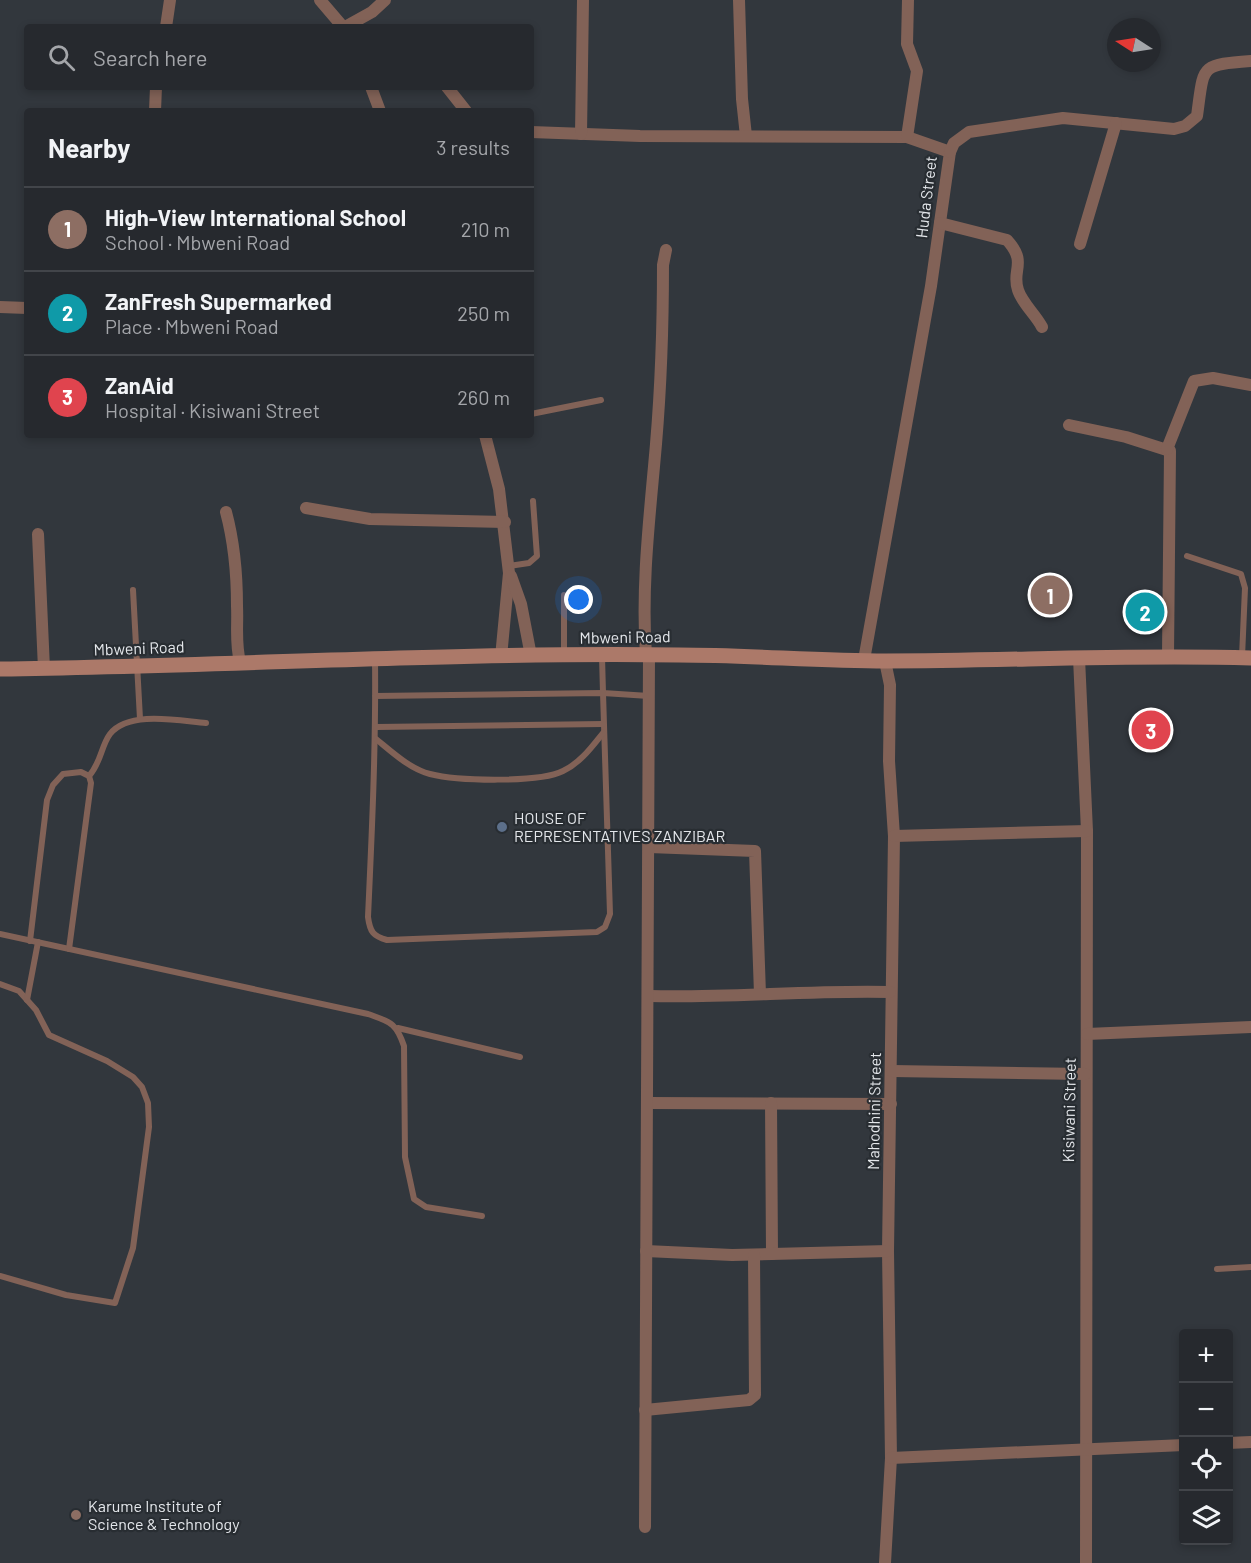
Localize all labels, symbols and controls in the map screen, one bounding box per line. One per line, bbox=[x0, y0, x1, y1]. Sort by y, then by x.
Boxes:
north arrow bbox=[1107, 18, 1161, 72]
search box bbox=[24, 24, 534, 90]
icon: search bbox=[45, 41, 78, 74]
text: Search here bbox=[93, 44, 207, 70]
text: Nearby bbox=[48, 132, 130, 163]
text: 3 results bbox=[436, 135, 510, 159]
street label: Huda Street bbox=[911, 155, 940, 239]
text: High-View International School bbox=[105, 204, 406, 230]
text: 1 bbox=[64, 217, 71, 241]
text: 210 m bbox=[461, 217, 510, 241]
text: School · Mbweni Road bbox=[105, 230, 290, 254]
text: ZanFresh Supermarked bbox=[105, 288, 332, 314]
text: 2 bbox=[62, 301, 73, 325]
text: 250 m bbox=[457, 301, 510, 325]
text: Place · Mbweni Road bbox=[105, 314, 279, 338]
text: ZanAid bbox=[105, 372, 174, 398]
text: 3 bbox=[62, 385, 73, 409]
text: 260 m bbox=[457, 385, 510, 409]
text: Hospital · Kisiwani Street bbox=[105, 398, 320, 422]
pin: 1 bbox=[1030, 572, 1070, 618]
your location bbox=[564, 585, 593, 614]
pin: 2 bbox=[1126, 590, 1164, 634]
street label: Mbweni Road bbox=[579, 626, 671, 647]
street label: Mbweni Road bbox=[93, 636, 185, 659]
pin: 3 bbox=[1132, 708, 1170, 752]
place label: HOUSE OF REPRESENTATIVES ZANZIBAR bbox=[514, 808, 725, 845]
marker: HOUSE OF REPRESENTATIVES ZANZIBAR bbox=[495, 820, 509, 834]
street label: Mahodhini Street bbox=[863, 1052, 884, 1170]
street label: Kisiwani Street bbox=[1058, 1057, 1079, 1163]
map controls bbox=[1179, 1329, 1233, 1545]
button: + bbox=[1179, 1329, 1233, 1383]
button: − bbox=[1179, 1383, 1233, 1437]
button: locate bbox=[1179, 1437, 1233, 1491]
button: layers bbox=[1179, 1491, 1233, 1545]
place label: Karume Institute of Science & Technology bbox=[88, 1496, 240, 1533]
marker: Karume Institute of Science & Technology bbox=[69, 1508, 83, 1522]

